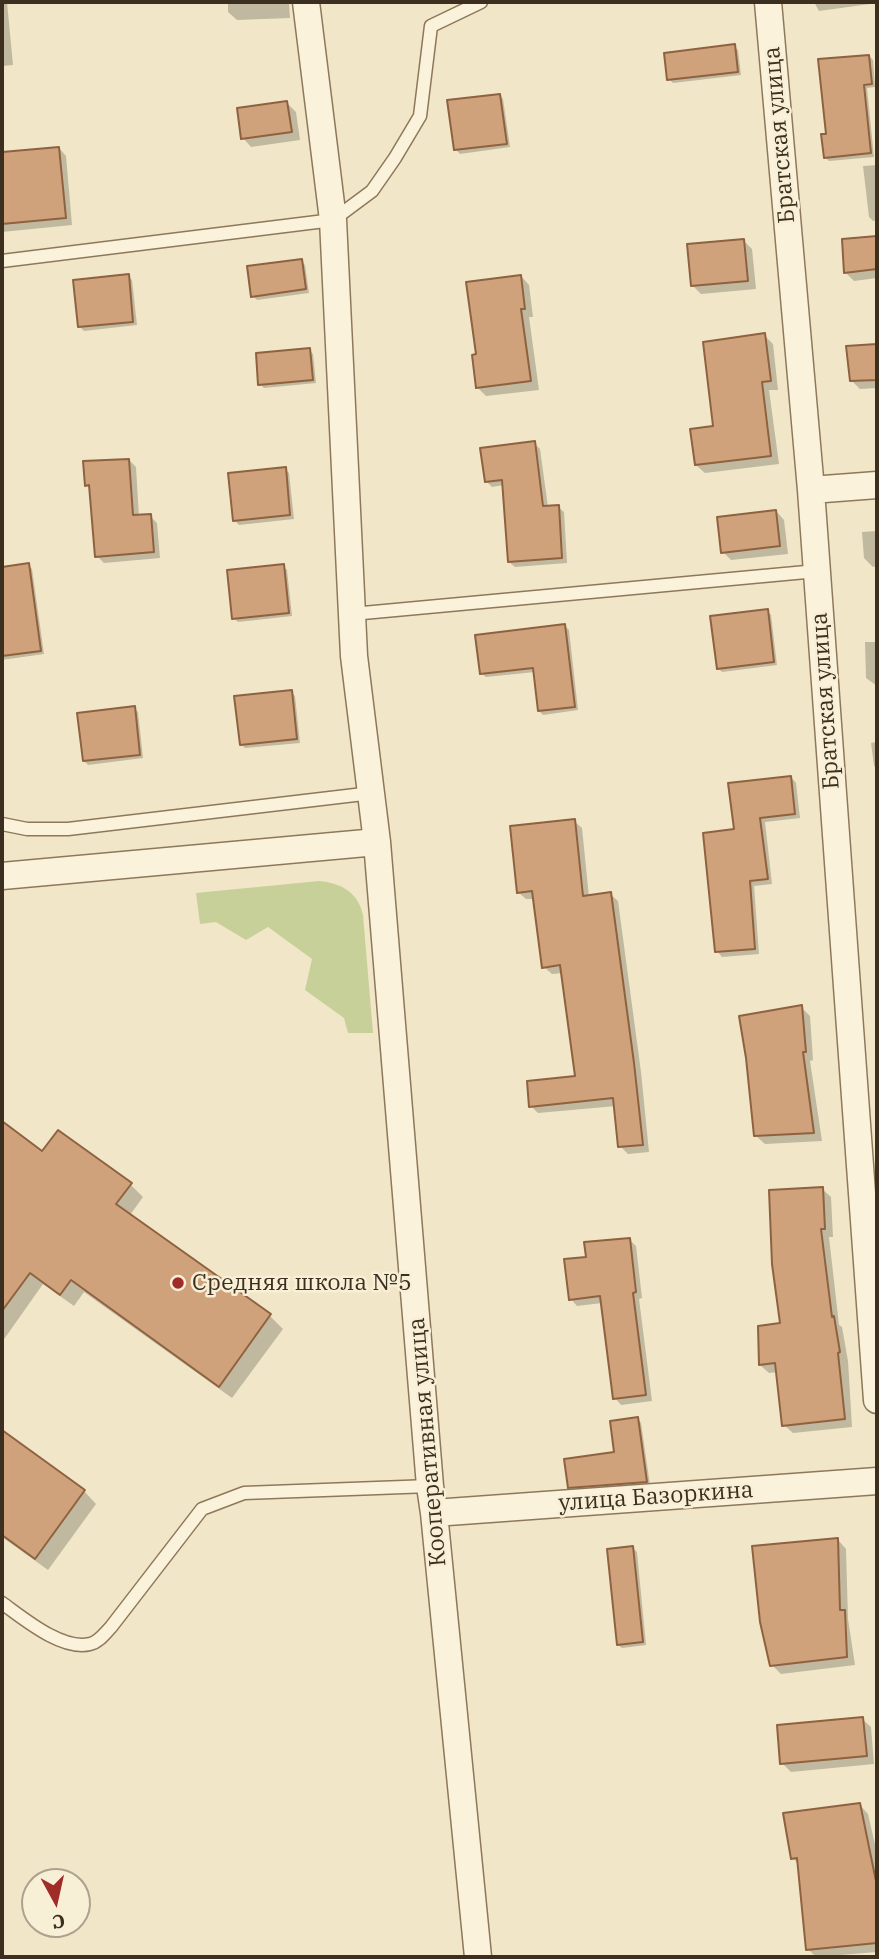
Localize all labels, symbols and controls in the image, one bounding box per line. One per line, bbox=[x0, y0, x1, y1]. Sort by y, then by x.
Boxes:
street label: Братская улица bbox=[759, 45, 801, 225]
street label: Братская улица bbox=[806, 612, 846, 790]
place label: Средняя школа №5 bbox=[192, 1269, 412, 1297]
marker: Средняя школа №5 bbox=[170, 1275, 186, 1291]
street label: Кооперативная улица bbox=[403, 1316, 453, 1568]
street label: улица Базоркина bbox=[558, 1476, 754, 1518]
north arrow bbox=[21, 1868, 91, 1938]
text: С bbox=[51, 1909, 67, 1935]

